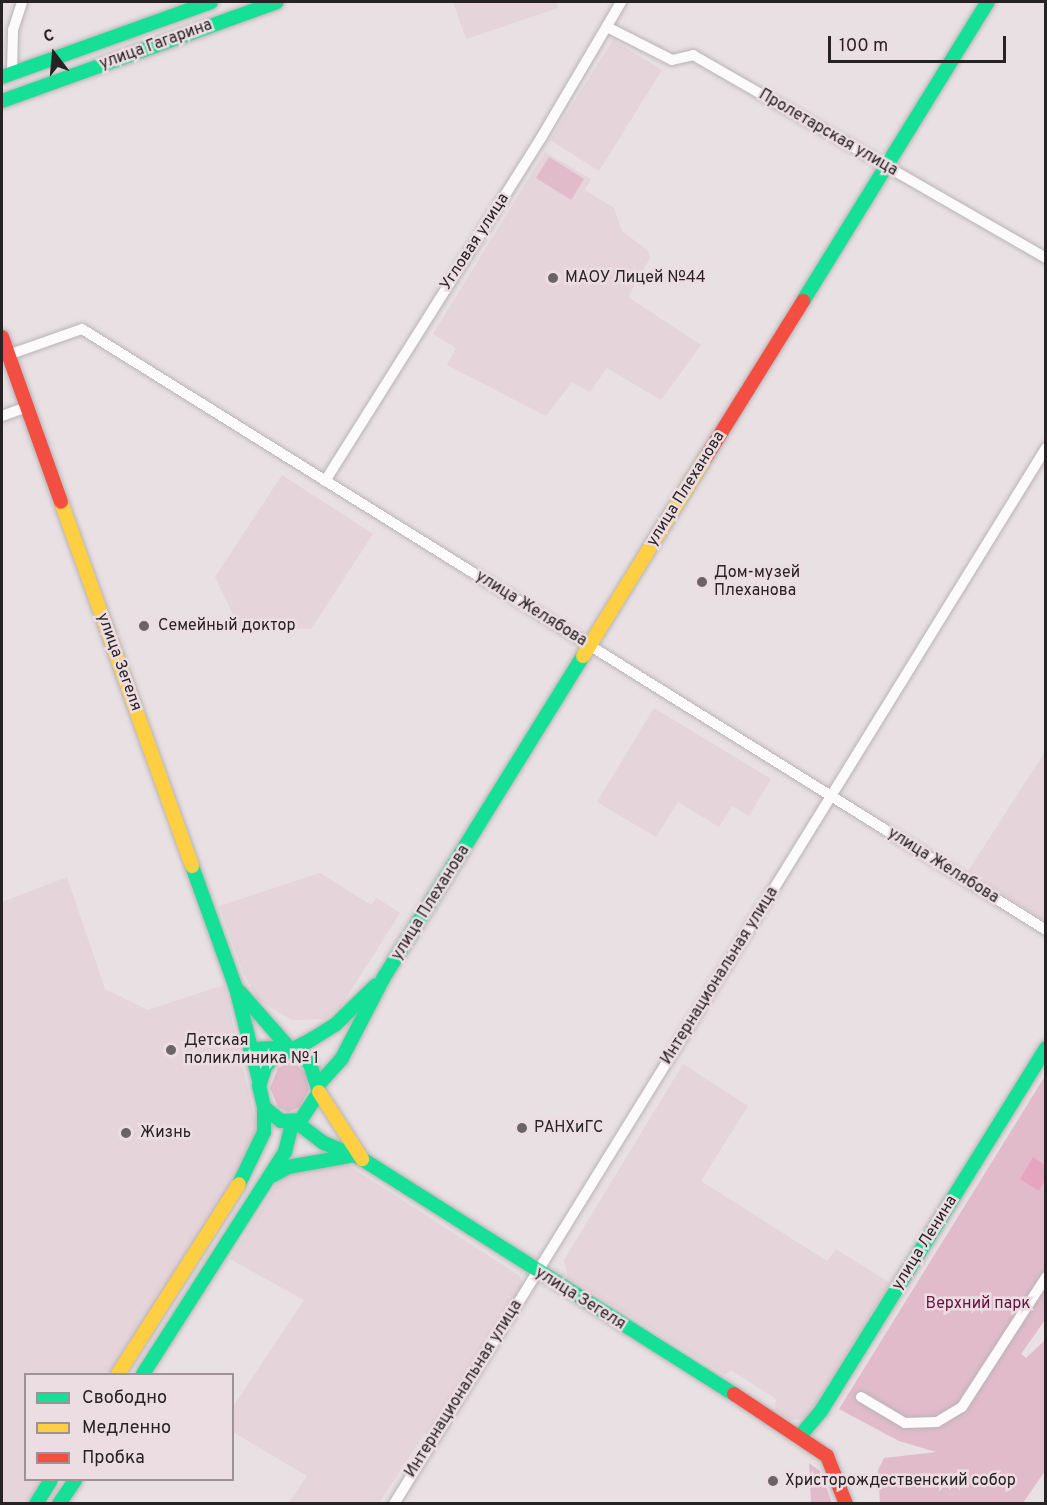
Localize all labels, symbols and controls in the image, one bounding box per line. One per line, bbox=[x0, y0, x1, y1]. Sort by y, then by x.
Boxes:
street label: улица Гагарина bbox=[97, 16, 215, 74]
north arrow bbox=[24, 24, 84, 84]
scale bar bbox=[831, 24, 1010, 62]
text: С bbox=[41, 26, 57, 48]
text: 100 m bbox=[839, 35, 888, 58]
street label: Пролетарская улица bbox=[755, 85, 901, 181]
street label: Угловая улица bbox=[437, 190, 513, 294]
place label: МАОУ Лицей №44 bbox=[565, 268, 706, 288]
marker: МАОУ Лицей №44 bbox=[546, 271, 560, 285]
street label: улица Плеханова bbox=[643, 428, 729, 550]
place label: Дом-музей Плеханова bbox=[714, 563, 800, 601]
street label: улица Желябова bbox=[472, 567, 590, 651]
marker: Дом-музей Плеханова bbox=[695, 575, 709, 589]
street label: улица Зегеля bbox=[92, 610, 146, 714]
place label: Семейный доктор bbox=[158, 616, 296, 636]
marker: Семейный доктор bbox=[135, 617, 153, 635]
street label: улица Желябова bbox=[884, 824, 1002, 908]
street label: улица Плеханова bbox=[388, 842, 474, 964]
street label: Интернациональная улица bbox=[657, 884, 783, 1068]
place label: Детская поликлиника № 1 bbox=[184, 1031, 319, 1069]
marker: Детская поликлиника № 1 bbox=[162, 1041, 180, 1059]
place label: РАНХиГС bbox=[534, 1118, 603, 1138]
marker: РАНХиГС bbox=[515, 1121, 529, 1135]
place label: Жизнь bbox=[140, 1123, 191, 1143]
marker: Жизнь bbox=[117, 1124, 135, 1142]
street label: улица Ленина bbox=[888, 1192, 962, 1294]
street label: улица Зегеля bbox=[531, 1264, 629, 1334]
park label: Верхний парк bbox=[926, 1294, 1030, 1314]
street label: Интернациональная улица bbox=[401, 1297, 527, 1481]
legend bbox=[24, 1373, 234, 1481]
text: Свободно bbox=[82, 1387, 167, 1410]
text: Медленно bbox=[82, 1417, 171, 1440]
text: Пробка bbox=[82, 1447, 145, 1470]
place label: Христорождественский собор bbox=[785, 1471, 1016, 1491]
marker: Христорождественский собор bbox=[766, 1474, 780, 1488]

